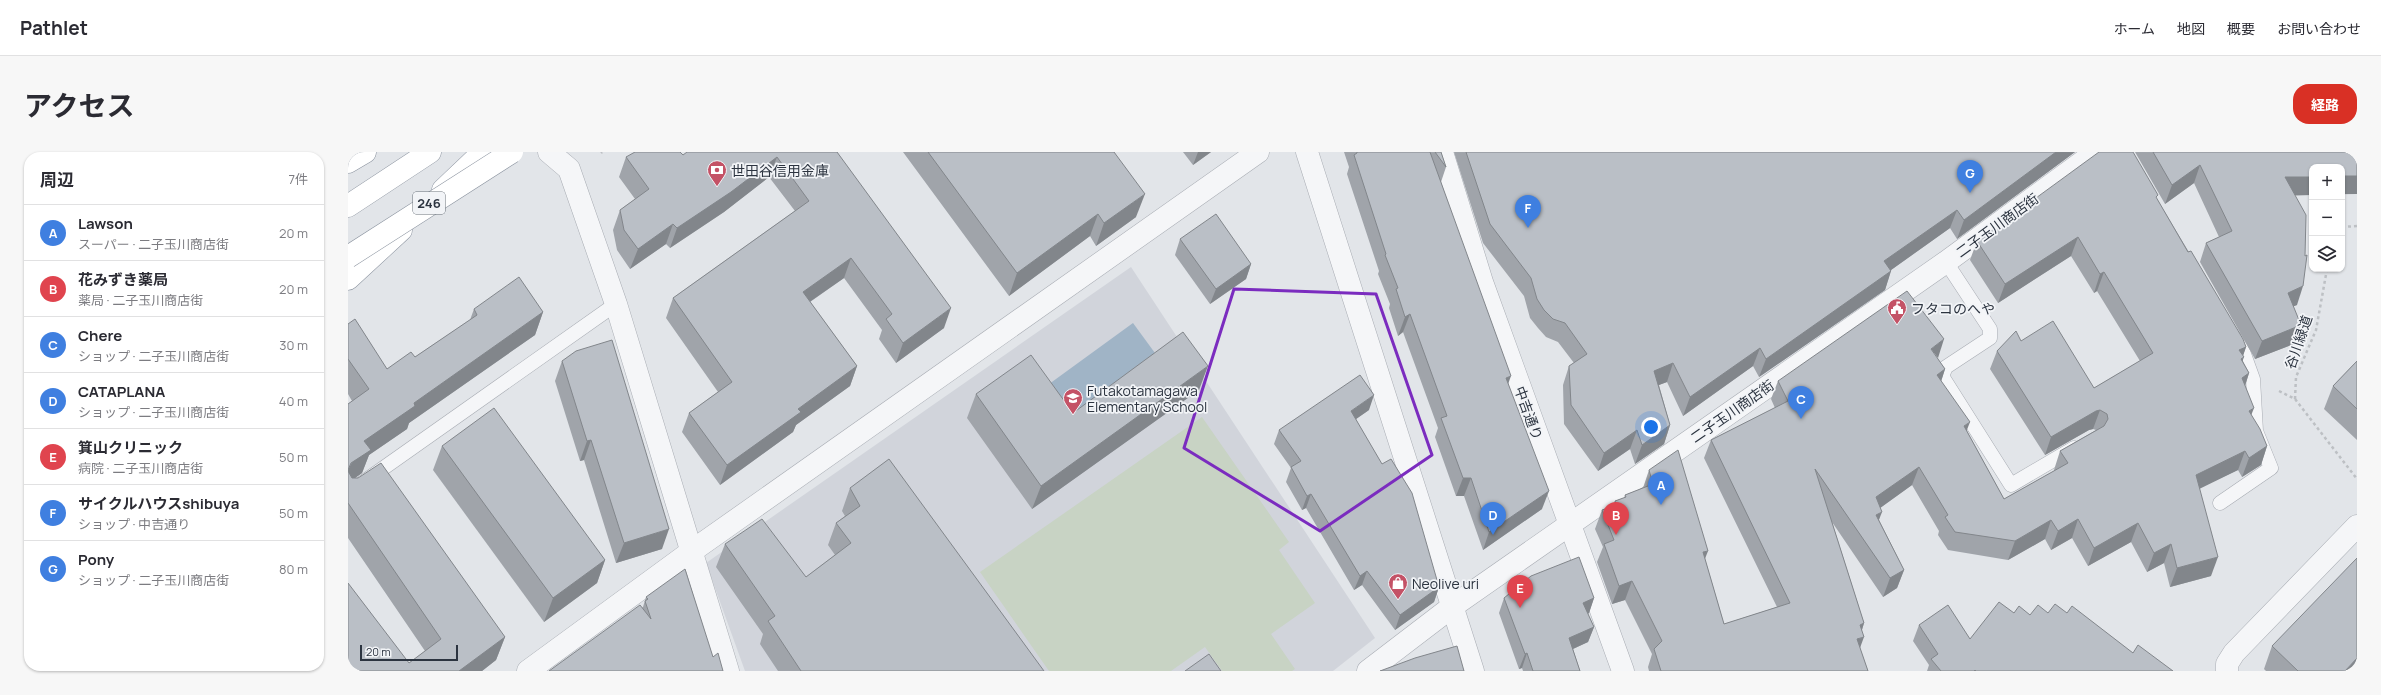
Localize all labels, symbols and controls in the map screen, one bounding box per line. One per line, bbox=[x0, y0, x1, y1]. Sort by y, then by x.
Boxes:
text: Pathlet bbox=[20, 15, 88, 41]
text: ホーム bbox=[2113, 19, 2155, 38]
text: 地図 bbox=[2177, 19, 2205, 38]
text: 概要 bbox=[2227, 19, 2255, 38]
text: お問い合わせ bbox=[2277, 19, 2361, 38]
button: 経路 bbox=[2293, 84, 2357, 124]
text: アクセス bbox=[24, 86, 135, 124]
bank icon: 世田谷信用金庫 bbox=[706, 159, 728, 187]
pin: G bbox=[1957, 160, 1983, 193]
place label: 世田谷信用金庫 bbox=[731, 161, 829, 180]
map controls bbox=[2309, 164, 2345, 272]
button: + bbox=[2309, 164, 2345, 200]
text: 周辺 bbox=[40, 168, 74, 191]
text: 7件 bbox=[288, 170, 308, 188]
street label: 二子玉川商店街 bbox=[1952, 189, 2042, 261]
road number: 246 bbox=[413, 192, 445, 214]
pin: F bbox=[1515, 195, 1541, 228]
button: − bbox=[2309, 200, 2345, 236]
text: Lawson bbox=[78, 213, 133, 234]
text: A bbox=[49, 224, 57, 242]
text: 20 m bbox=[279, 224, 308, 242]
text: スーパー · 二子玉川商店街 bbox=[78, 235, 229, 253]
button: layers bbox=[2309, 236, 2345, 272]
text: 花みずき薬局 bbox=[78, 269, 168, 290]
text: B bbox=[49, 280, 57, 298]
text: 20 m bbox=[279, 280, 308, 298]
text: 薬局 · 二子玉川商店街 bbox=[78, 291, 203, 309]
public building icon: フタコのへや bbox=[1886, 297, 1908, 325]
place label: フタコのへや bbox=[1911, 299, 1995, 318]
street label: 谷川緑道 bbox=[2280, 312, 2316, 372]
text: Chere bbox=[78, 325, 122, 346]
text: C bbox=[48, 336, 58, 354]
text: 30 m bbox=[279, 336, 308, 354]
text: ショップ · 二子玉川商店街 bbox=[78, 347, 229, 365]
street label: 二子玉川商店街 bbox=[1686, 375, 1778, 447]
text: CATAPLANA bbox=[78, 381, 165, 402]
place label: Futakotamagawa Elementary School bbox=[1087, 381, 1207, 416]
street label: 中吉通り bbox=[1510, 383, 1548, 443]
pin: C bbox=[1788, 386, 1814, 419]
school or university icon: Futakotamagawa Elementary School bbox=[1062, 387, 1084, 415]
text: D bbox=[48, 392, 58, 410]
text: 40 m bbox=[279, 392, 308, 410]
text: ショップ · 二子玉川商店街 bbox=[78, 403, 229, 421]
your location bbox=[1641, 417, 1661, 437]
text: 箕山クリニック bbox=[78, 437, 183, 458]
text: E bbox=[49, 448, 57, 466]
text: 50 m bbox=[279, 448, 308, 466]
text: 病院 · 二子玉川商店街 bbox=[78, 459, 203, 477]
pin: A bbox=[1648, 472, 1674, 505]
text: サイクルハウスshibuya bbox=[78, 493, 239, 514]
pin: D bbox=[1480, 502, 1506, 535]
pin: B bbox=[1603, 502, 1629, 535]
text: F bbox=[50, 504, 56, 522]
text: 50 m bbox=[279, 504, 308, 522]
text: ショップ · 中吉通り bbox=[78, 515, 190, 533]
text: Pony bbox=[78, 549, 114, 570]
text: G bbox=[48, 560, 58, 578]
text: 80 m bbox=[279, 560, 308, 578]
text: ショップ · 二子玉川商店街 bbox=[78, 571, 229, 589]
shop icon: Neolive uri bbox=[1387, 572, 1409, 600]
place label: Neolive uri bbox=[1412, 574, 1479, 593]
pin: E bbox=[1507, 575, 1533, 608]
scale bar bbox=[360, 643, 458, 662]
text: 20 m bbox=[366, 644, 391, 659]

